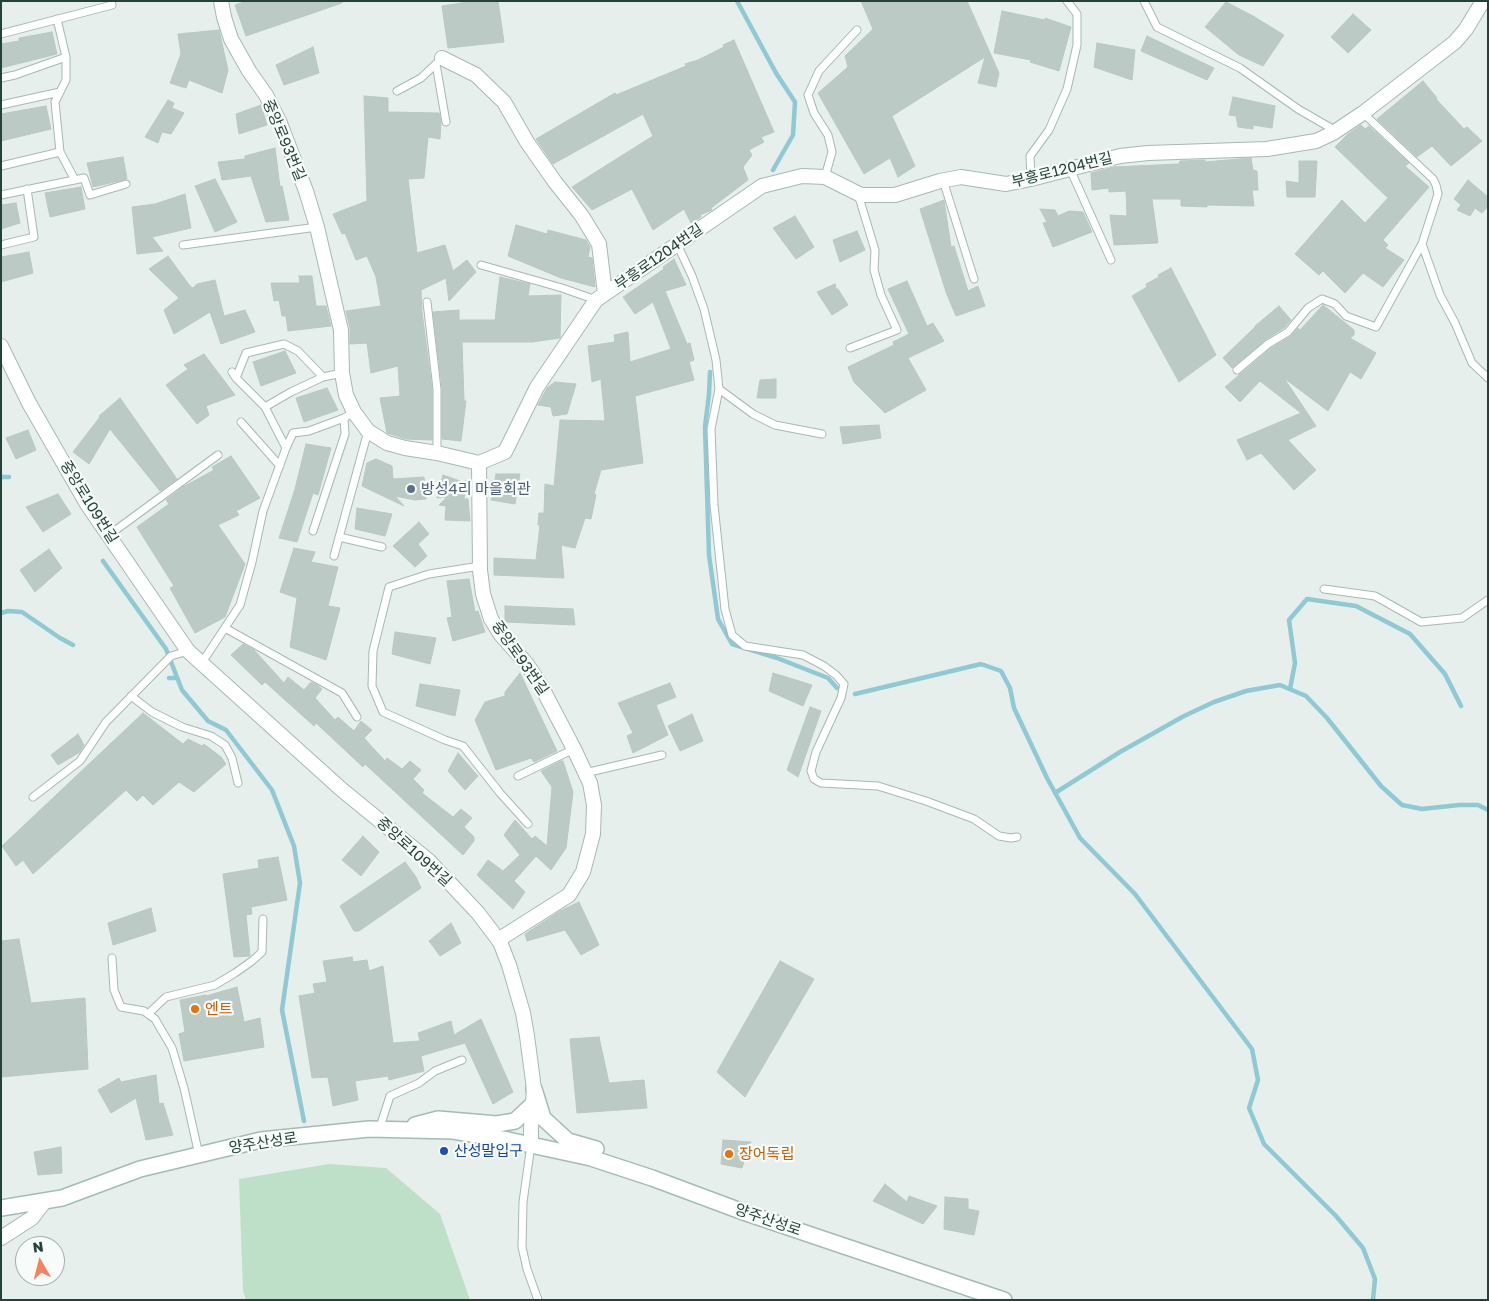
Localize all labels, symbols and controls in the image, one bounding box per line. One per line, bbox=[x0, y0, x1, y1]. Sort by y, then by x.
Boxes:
street label: 중앙로93번길 bbox=[259, 97, 309, 183]
street label: 부흥로1204번길 bbox=[1010, 149, 1114, 191]
street label: 부흥로1204번길 bbox=[611, 220, 707, 294]
street label: 중앙로109번길 bbox=[56, 457, 122, 547]
place label: 방성4리 마을회관 bbox=[421, 480, 530, 498]
marker: 방성4리 마을회관 bbox=[405, 483, 417, 495]
street label: 중앙로93번길 bbox=[488, 617, 552, 699]
street label: 중앙로109번길 bbox=[373, 814, 455, 890]
place label: 엔트 bbox=[205, 1000, 233, 1018]
marker: 엔트 bbox=[189, 1003, 201, 1015]
street label: 양주산성로 bbox=[228, 1129, 298, 1157]
place label: 산성말입구 bbox=[454, 1142, 523, 1160]
marker: 산성말입구 bbox=[438, 1145, 450, 1157]
place label: 장어독립 bbox=[739, 1145, 794, 1163]
marker: 장어독립 bbox=[723, 1148, 735, 1160]
street label: 양주산성로 bbox=[732, 1200, 804, 1240]
north arrow bbox=[15, 1236, 65, 1286]
text: N bbox=[32, 1237, 44, 1256]

